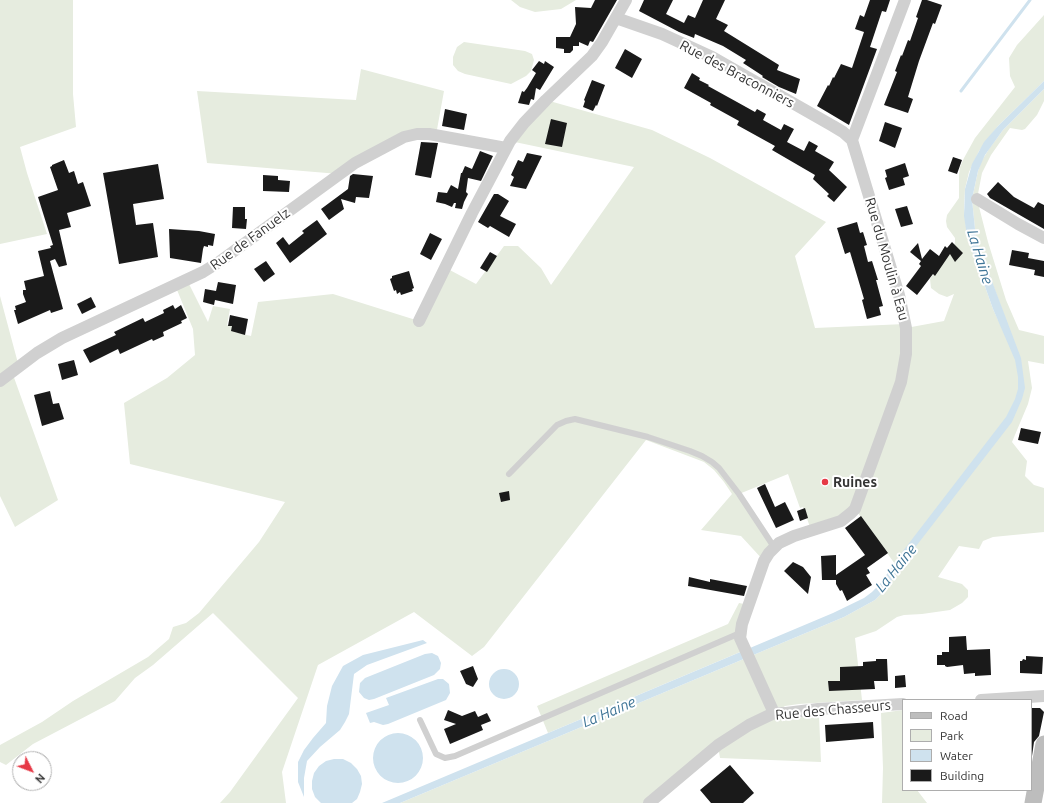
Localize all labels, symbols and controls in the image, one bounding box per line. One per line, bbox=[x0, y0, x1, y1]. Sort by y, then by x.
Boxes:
street label: Rue des Braconniers bbox=[677, 37, 797, 111]
street label: Rue du Moulin à Eau bbox=[861, 196, 913, 322]
street label: Rue de Fanuelz bbox=[207, 204, 293, 274]
water label: La Haine bbox=[963, 227, 997, 287]
place label: Ruines bbox=[833, 474, 877, 490]
marker: Ruines bbox=[820, 477, 830, 487]
water label: La Haine bbox=[871, 540, 921, 596]
water label: La Haine bbox=[580, 693, 638, 731]
street label: Rue des Chasseurs bbox=[775, 697, 891, 723]
legend bbox=[902, 699, 1032, 791]
text: Road bbox=[940, 709, 968, 722]
text: Park bbox=[940, 729, 964, 742]
text: Water bbox=[940, 749, 973, 762]
north arrow bbox=[12, 751, 52, 791]
text: Building bbox=[940, 769, 984, 782]
text: N bbox=[33, 771, 47, 785]

